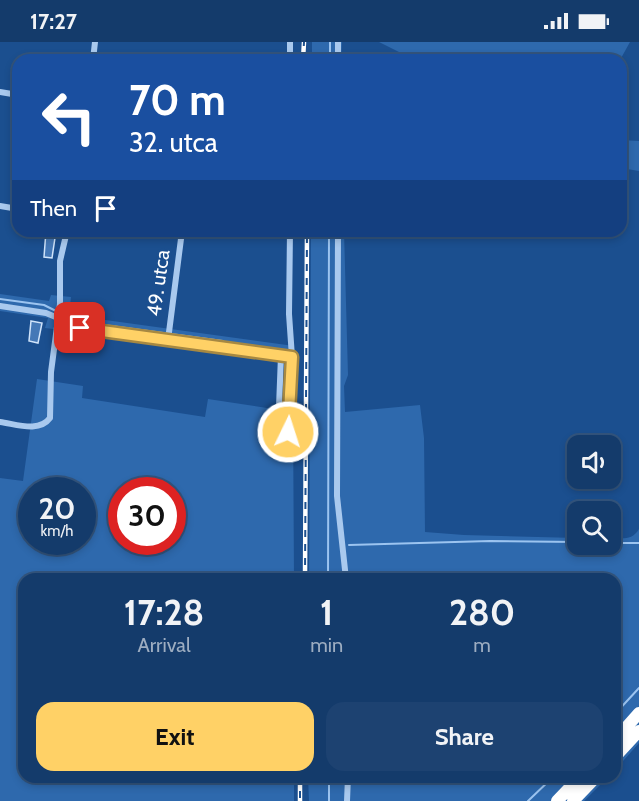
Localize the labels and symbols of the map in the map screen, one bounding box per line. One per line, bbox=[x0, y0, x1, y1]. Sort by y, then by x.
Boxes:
street label: 49. utca bbox=[141, 248, 175, 318]
pin bbox=[54, 302, 105, 353]
position arrow bbox=[256, 400, 320, 464]
speed limit sign: 30 bbox=[108, 477, 186, 555]

